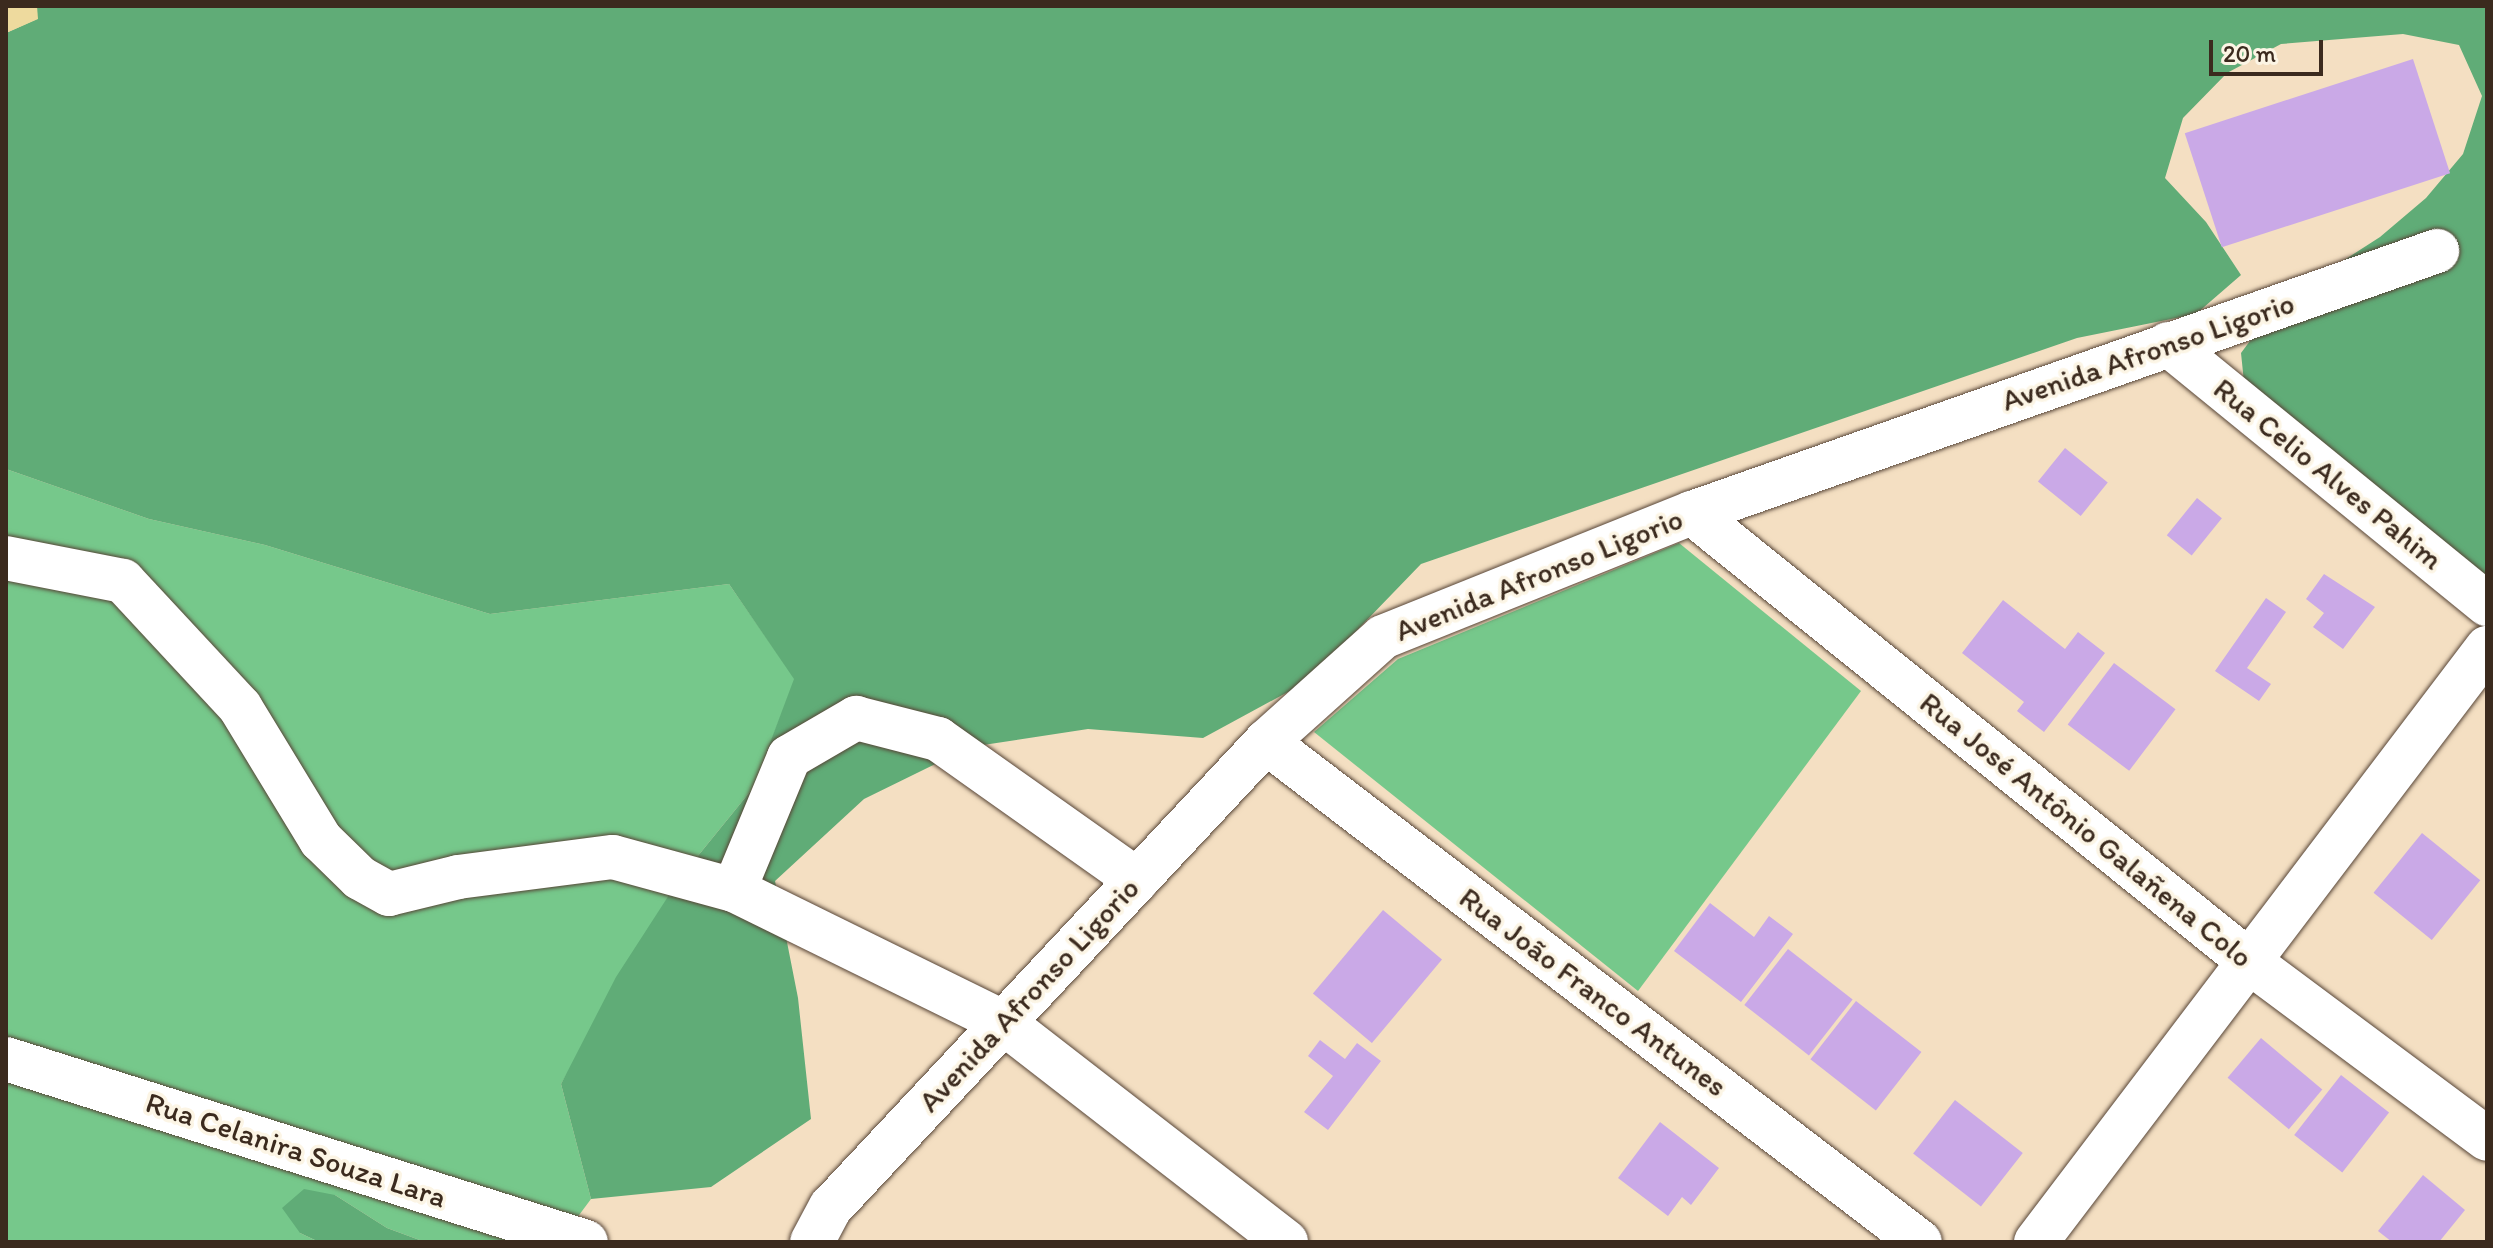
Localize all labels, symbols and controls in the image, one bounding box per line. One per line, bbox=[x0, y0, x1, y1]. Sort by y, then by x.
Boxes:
scale bar bbox=[2213, 24, 2327, 74]
text: 20 m bbox=[2223, 39, 2276, 68]
street label: Avenida Afronso Ligorio bbox=[1997, 285, 2299, 419]
street label: Rua Celio Alves Pahim bbox=[2206, 371, 2450, 577]
street label: Avenida Afronso Ligorio bbox=[1390, 501, 1688, 649]
street label: Rua José Antônio Galañena Colo bbox=[1913, 685, 2259, 975]
street label: Avenida Afronso Ligorio bbox=[911, 871, 1147, 1119]
street label: Rua João Franco Antunes bbox=[1452, 879, 1734, 1105]
street label: Rua Celanira Souza Lara bbox=[141, 1084, 451, 1216]

